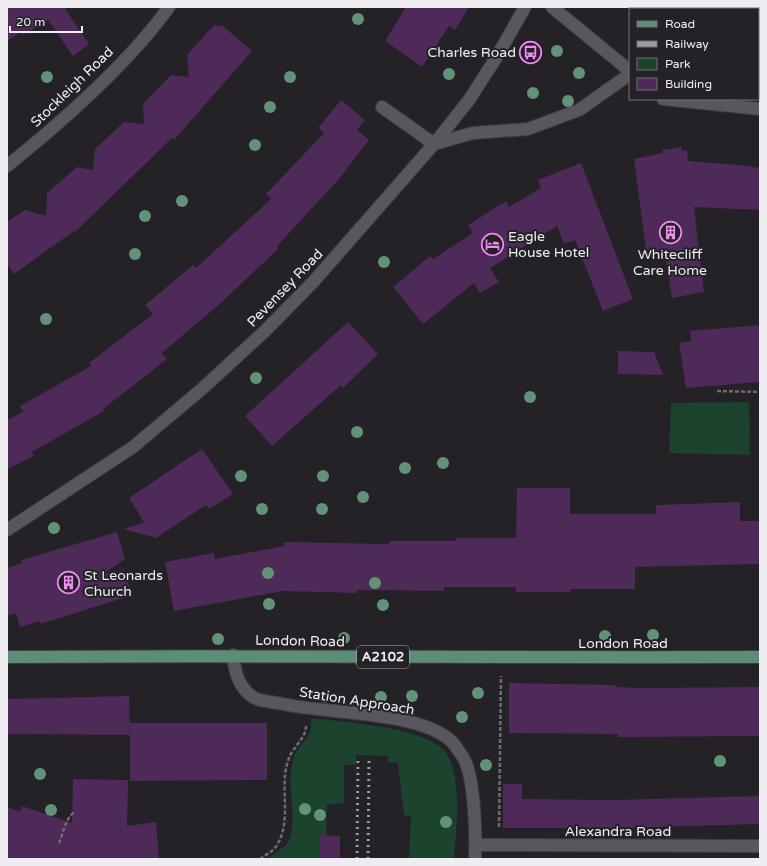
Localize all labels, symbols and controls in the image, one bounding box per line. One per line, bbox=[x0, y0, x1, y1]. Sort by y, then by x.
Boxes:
scale bar bbox=[10, 8, 82, 34]
legend bbox=[629, 8, 759, 100]
text: 20 m bbox=[16, 15, 45, 29]
text: Road bbox=[665, 17, 695, 31]
text: Railway bbox=[665, 37, 709, 51]
bus stop icon: Charles Road bbox=[518, 39, 544, 65]
street label: Stockleigh Road bbox=[27, 43, 117, 131]
place label: Charles Road bbox=[428, 44, 516, 61]
text: Park bbox=[665, 57, 691, 71]
text: Building bbox=[665, 77, 712, 91]
building icon: Whitecliff Care Home bbox=[657, 219, 683, 245]
place label: Eagle House Hotel bbox=[508, 228, 589, 261]
hotel icon: Eagle House Hotel bbox=[480, 231, 506, 257]
street label: Pevensey Road bbox=[244, 245, 326, 331]
place label: Whitecliff Care Home bbox=[633, 246, 707, 279]
place label: St Leonards Church bbox=[84, 567, 163, 600]
building icon: St Leonards Church bbox=[56, 570, 82, 596]
street label: London Road bbox=[255, 632, 345, 650]
street label: London Road bbox=[578, 635, 668, 652]
road number: A2102 bbox=[357, 646, 409, 668]
street label: Station Approach bbox=[298, 683, 416, 719]
street label: Alexandra Road bbox=[565, 823, 671, 840]

